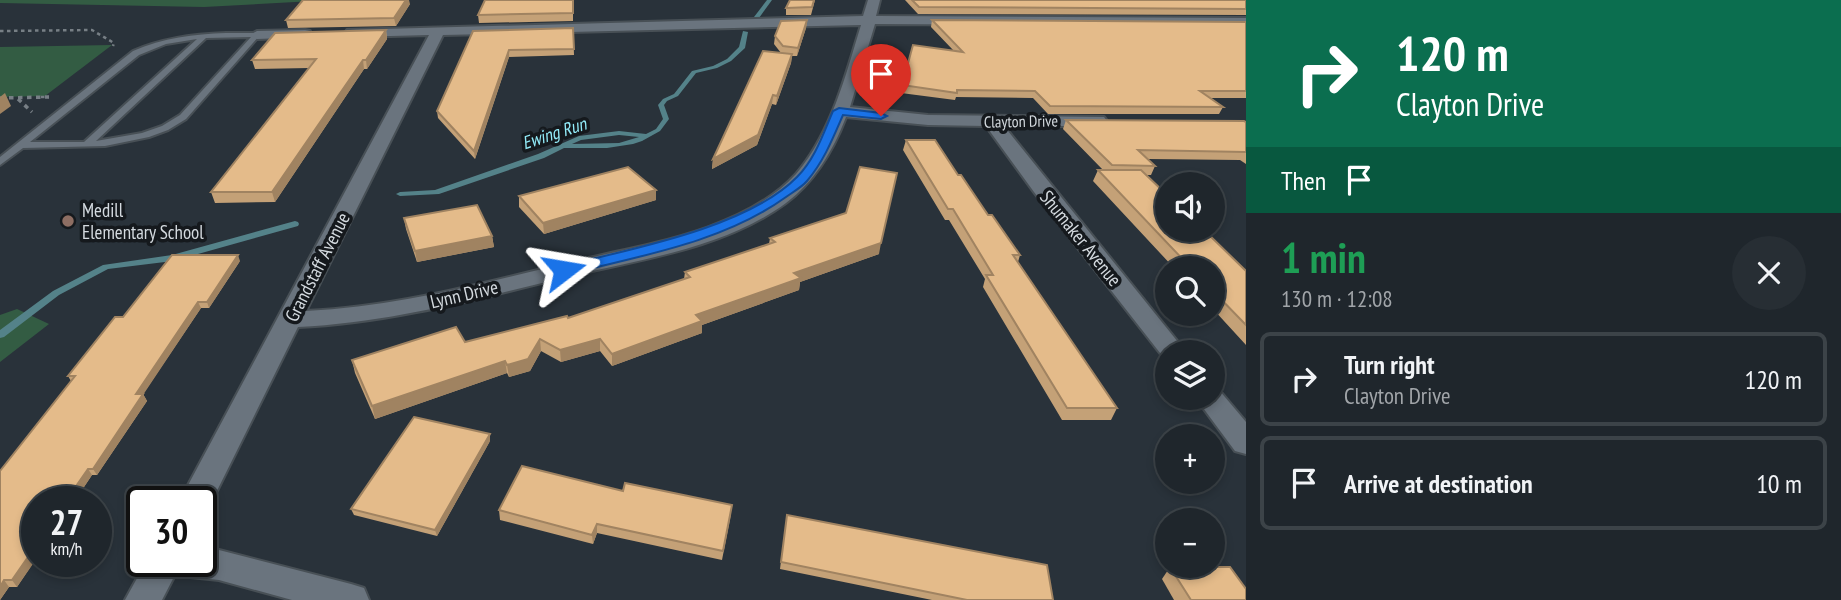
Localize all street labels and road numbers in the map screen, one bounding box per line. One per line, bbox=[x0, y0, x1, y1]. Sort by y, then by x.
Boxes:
street label: Clayton Drive bbox=[984, 110, 1058, 132]
street label: Shumaker Avenue bbox=[1035, 185, 1127, 291]
street label: Grandstaff Avenue bbox=[279, 208, 355, 326]
street label: Lynn Drive bbox=[428, 275, 500, 313]

